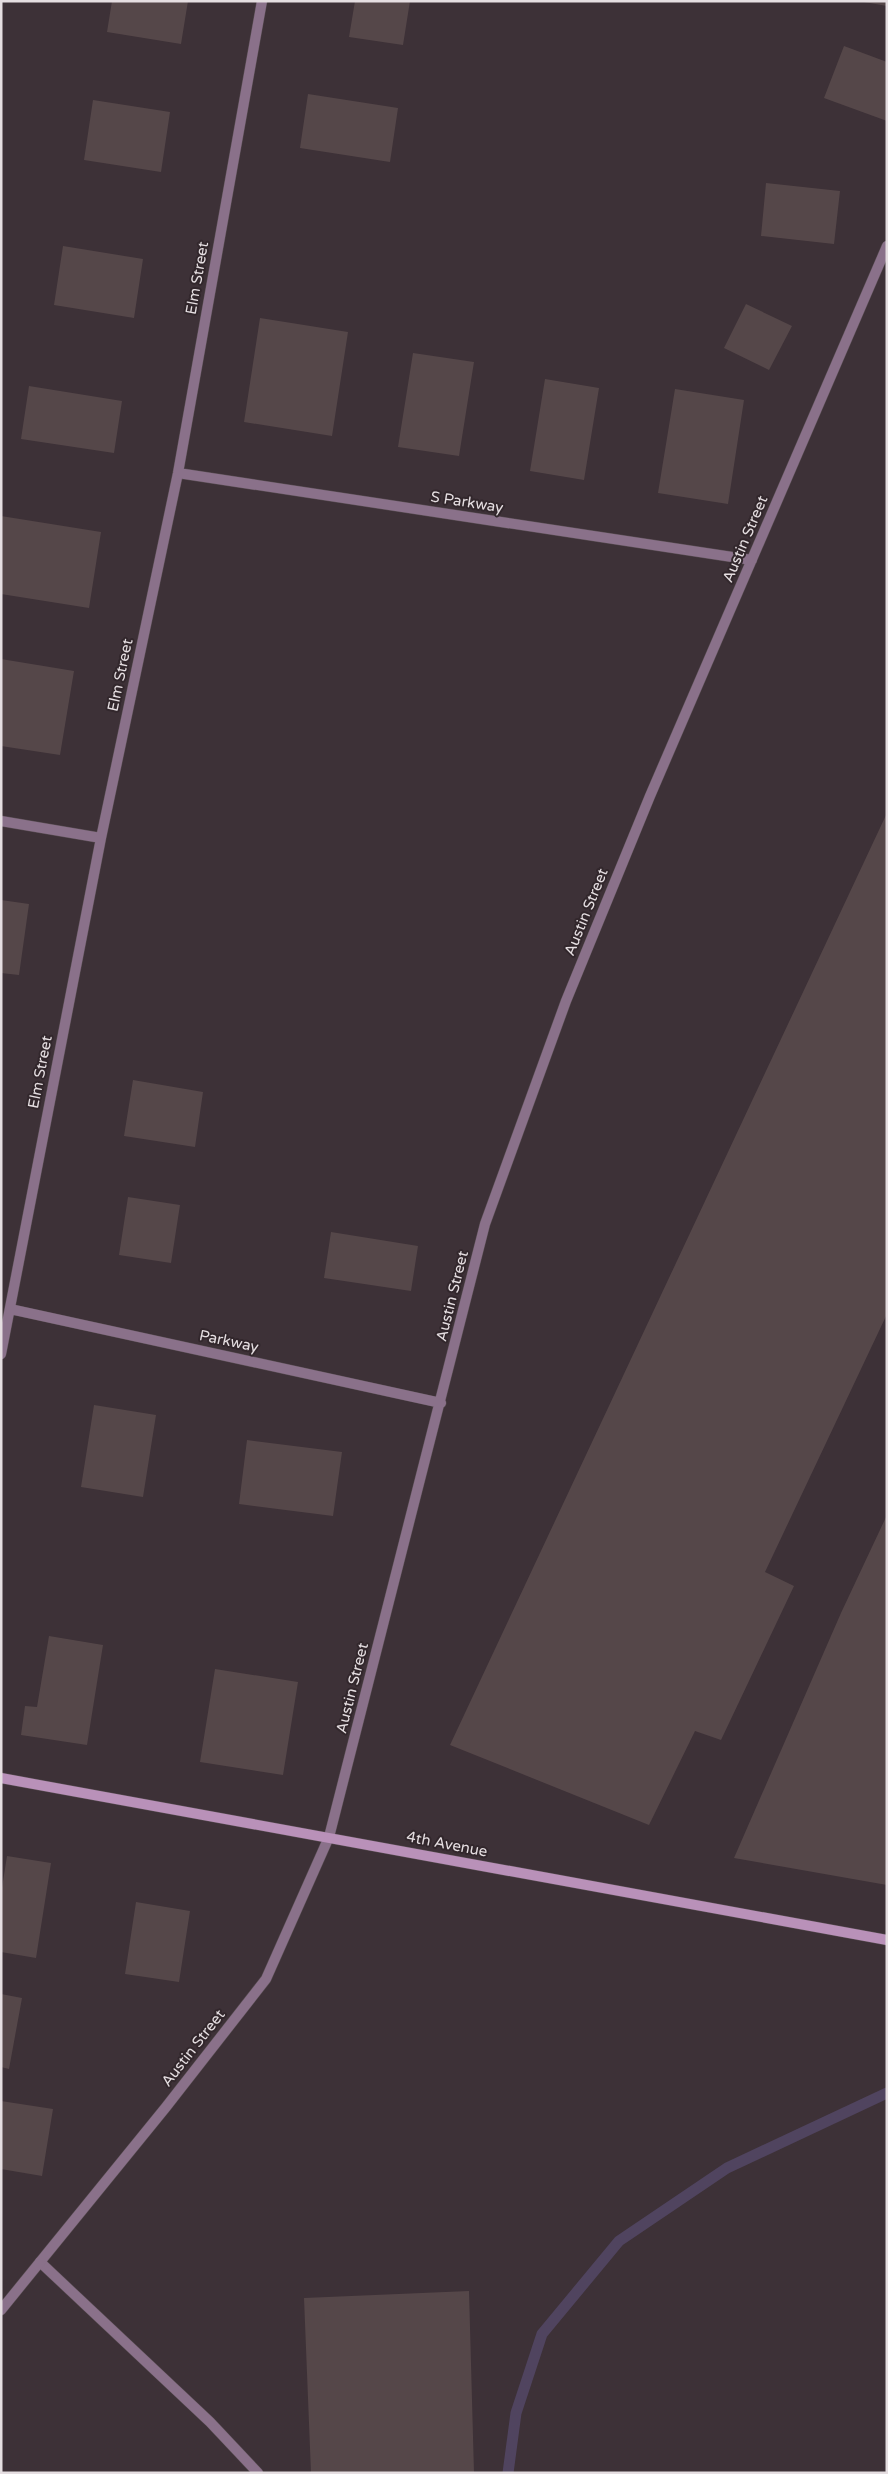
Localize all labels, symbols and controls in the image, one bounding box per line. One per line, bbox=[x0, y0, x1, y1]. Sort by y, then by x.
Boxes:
street label: Elm Street bbox=[182, 240, 212, 316]
street label: S Parkway bbox=[429, 487, 505, 517]
street label: Austin Street bbox=[719, 493, 771, 585]
street label: Elm Street bbox=[104, 637, 137, 713]
street label: Austin Street bbox=[560, 865, 612, 958]
street label: Elm Street bbox=[24, 1034, 56, 1110]
street label: Austin Street bbox=[432, 1249, 472, 1343]
street label: Parkway bbox=[198, 1326, 260, 1356]
street label: Austin Street bbox=[332, 1641, 372, 1735]
street label: 4th Avenue bbox=[405, 1827, 489, 1861]
street label: Austin Street bbox=[157, 2006, 229, 2090]

